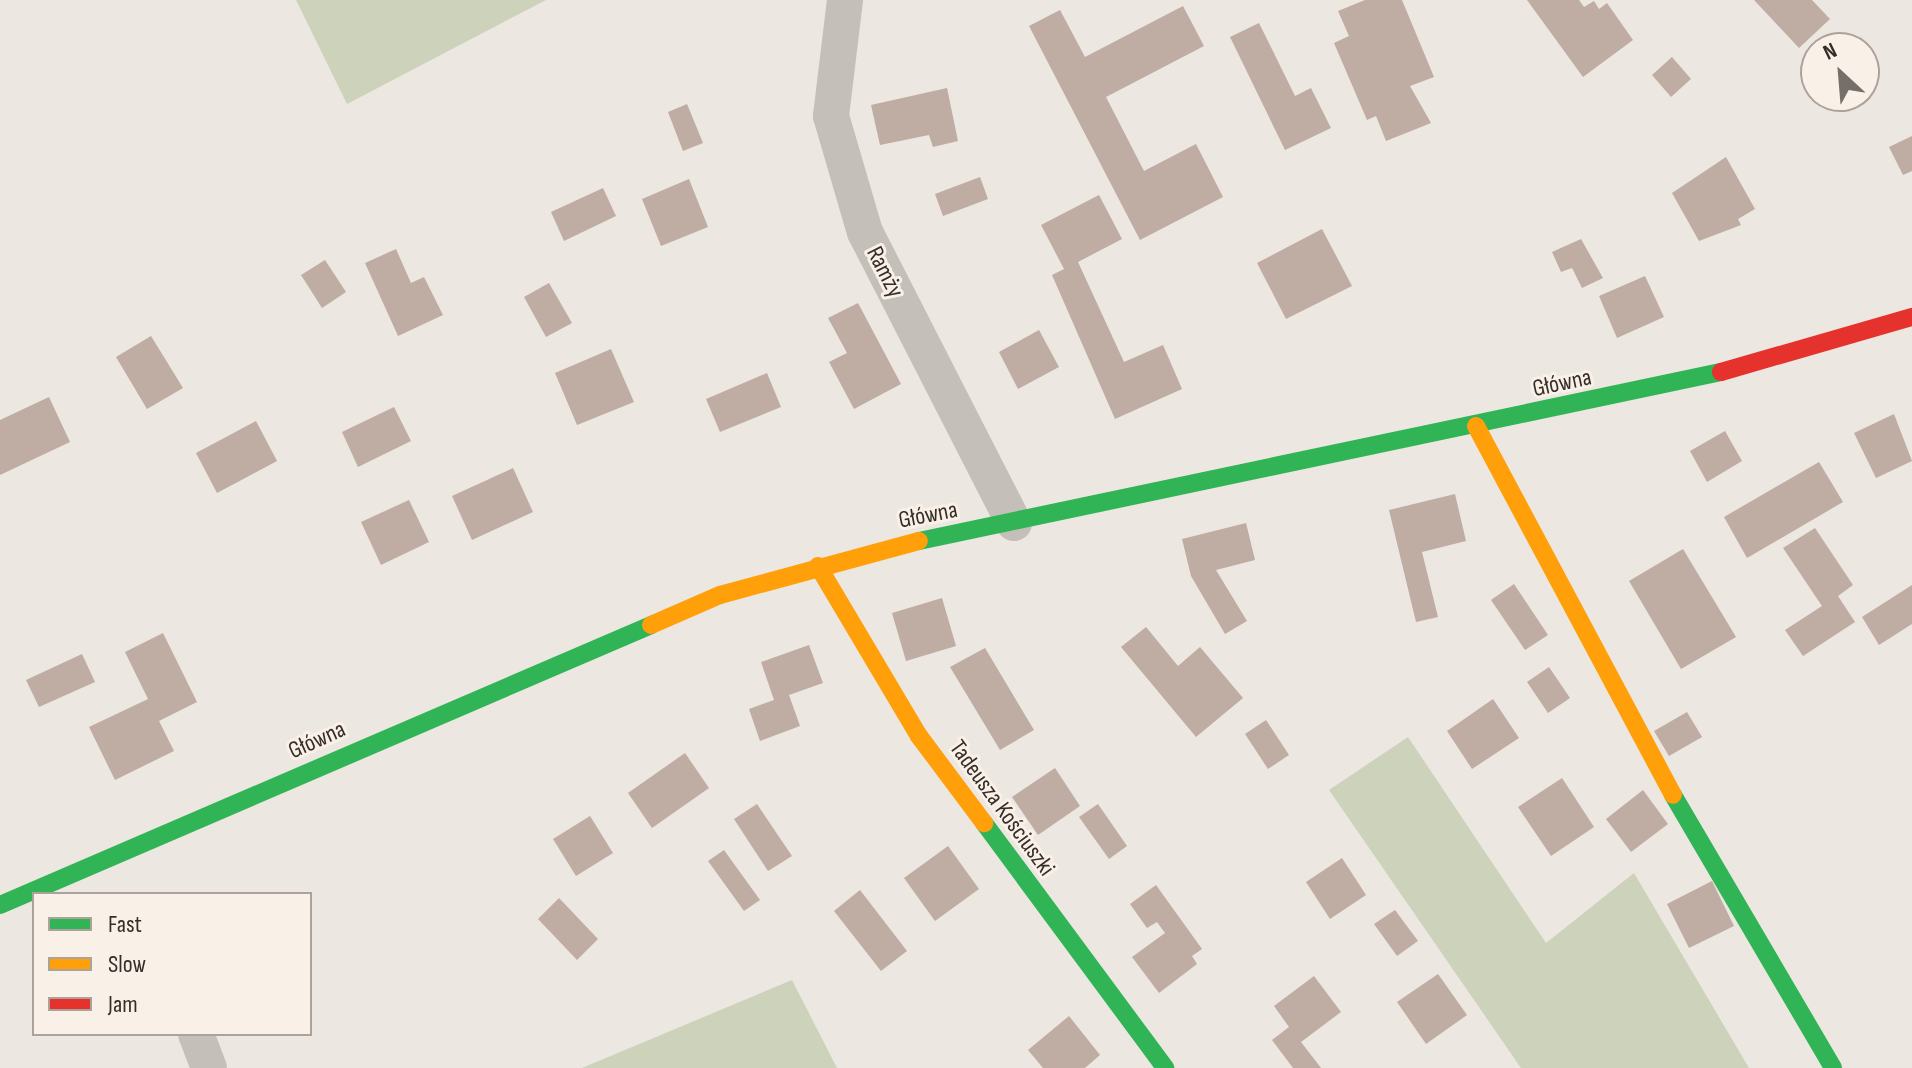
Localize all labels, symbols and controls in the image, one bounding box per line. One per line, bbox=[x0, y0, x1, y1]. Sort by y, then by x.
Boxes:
north arrow bbox=[1800, 32, 1880, 112]
text: N bbox=[1819, 37, 1841, 66]
street label: Ramży bbox=[860, 242, 910, 302]
street label: Główna bbox=[1530, 363, 1594, 403]
street label: Główna bbox=[896, 495, 960, 535]
street label: Główna bbox=[284, 715, 350, 765]
street label: Tadeusza Kościuszki bbox=[943, 735, 1061, 881]
legend bbox=[32, 892, 312, 1036]
text: Fast bbox=[108, 910, 142, 939]
text: Slow bbox=[108, 950, 146, 979]
text: Jam bbox=[108, 990, 138, 1019]

